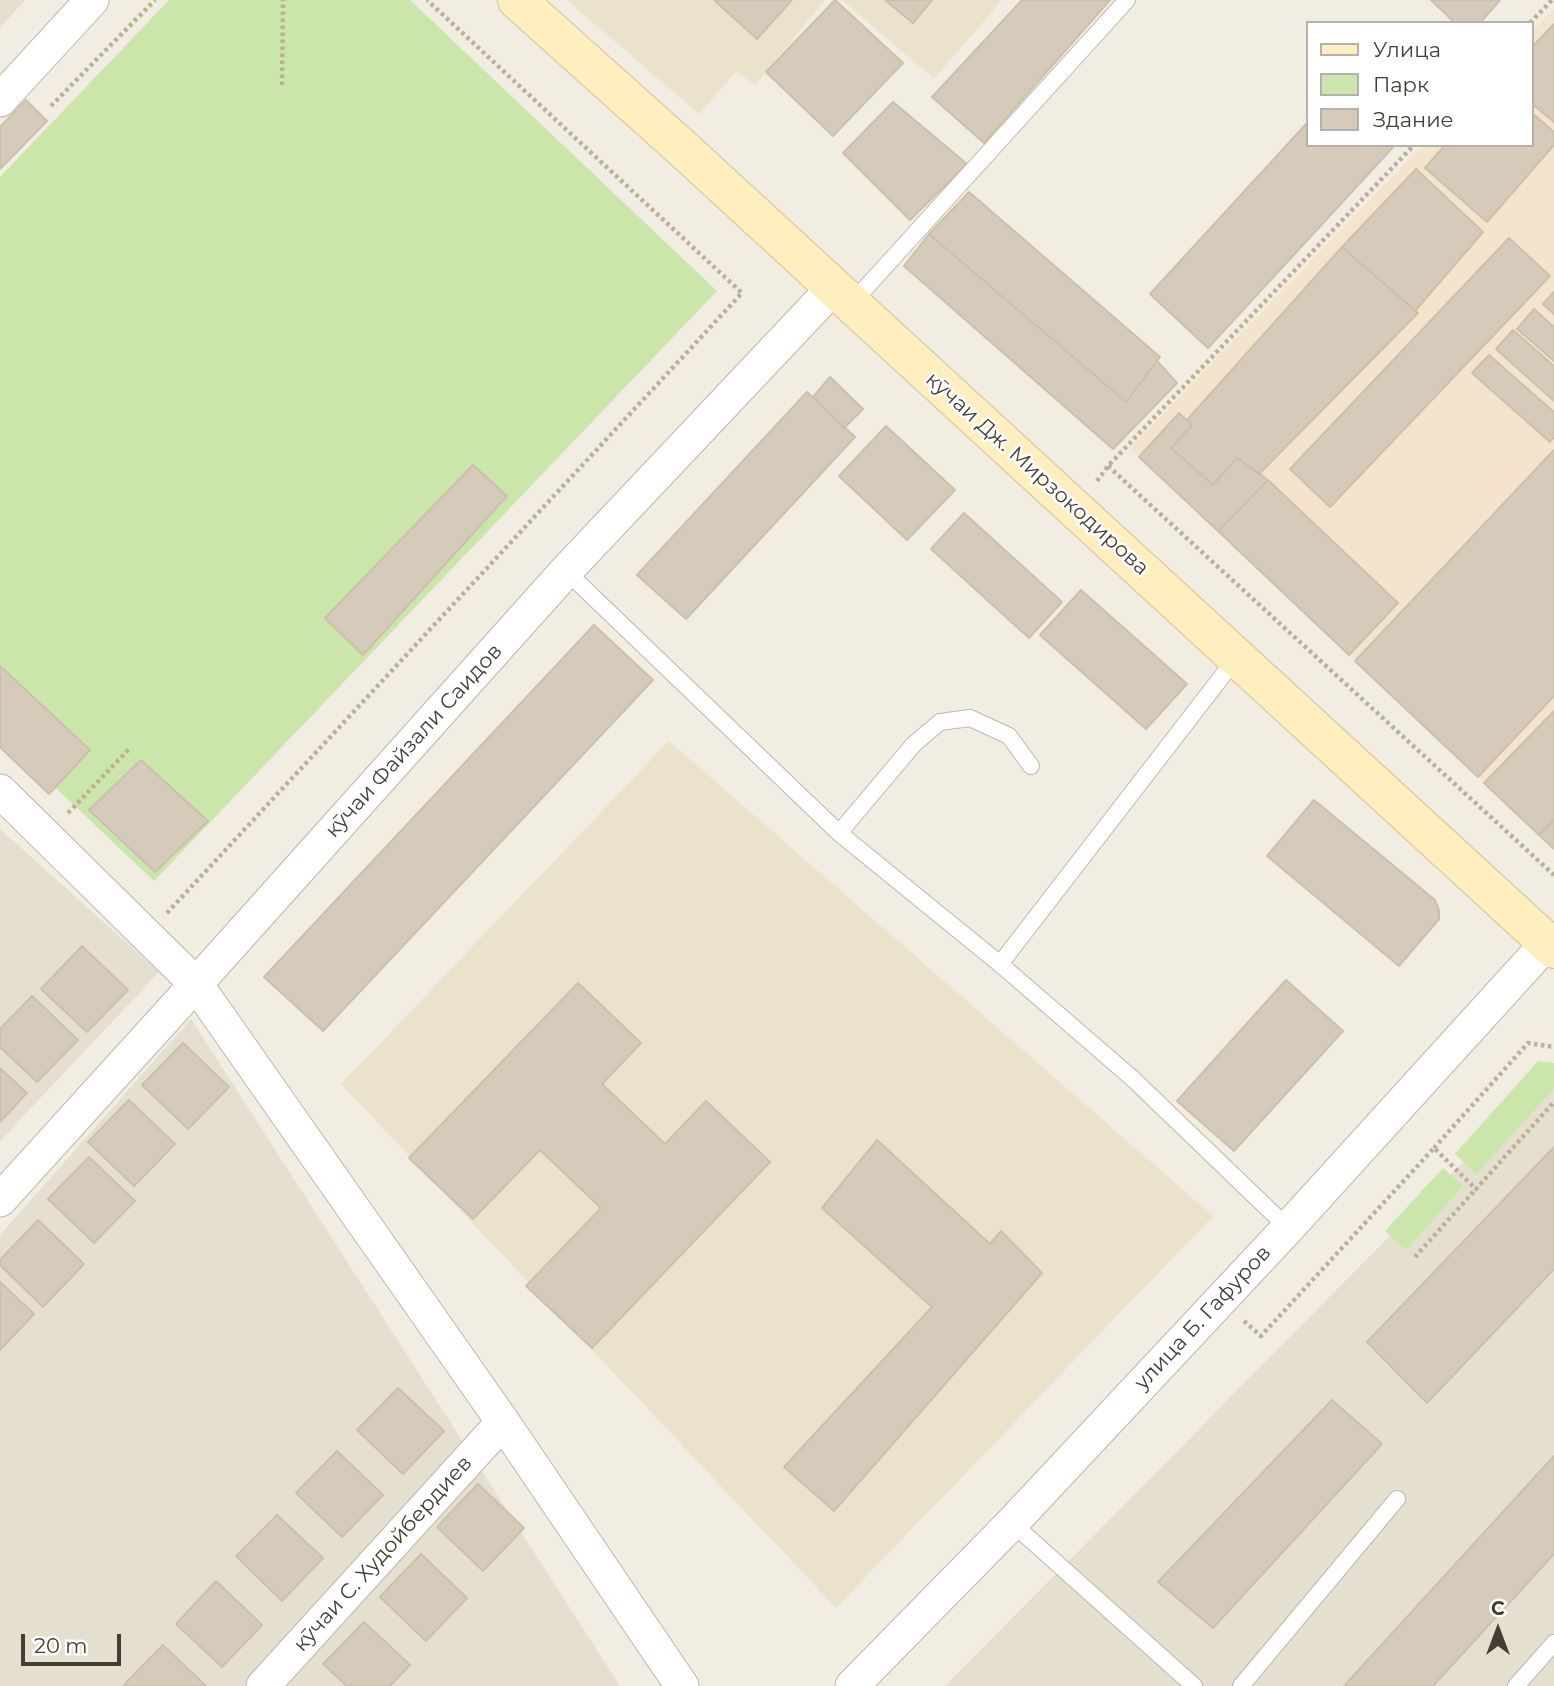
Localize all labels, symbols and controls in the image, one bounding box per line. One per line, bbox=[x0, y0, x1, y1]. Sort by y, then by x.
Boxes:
legend bbox=[1306, 21, 1533, 147]
text: Улица bbox=[1373, 37, 1441, 62]
text: Парк bbox=[1373, 72, 1429, 97]
text: Здание bbox=[1373, 107, 1454, 132]
street label: кӯчаи Дж. Мирзокодирова bbox=[920, 367, 1154, 581]
street label: кӯчаи Файзали Саидов bbox=[320, 639, 508, 843]
street label: улица Б. Гафуров bbox=[1130, 1241, 1276, 1395]
street label: кӯчаи С. Худойбердиев bbox=[289, 1451, 477, 1657]
north arrow bbox=[1463, 1595, 1533, 1665]
text: С bbox=[1491, 1597, 1505, 1620]
scale bar bbox=[24, 1620, 124, 1664]
text: 20 m bbox=[34, 1633, 88, 1658]

